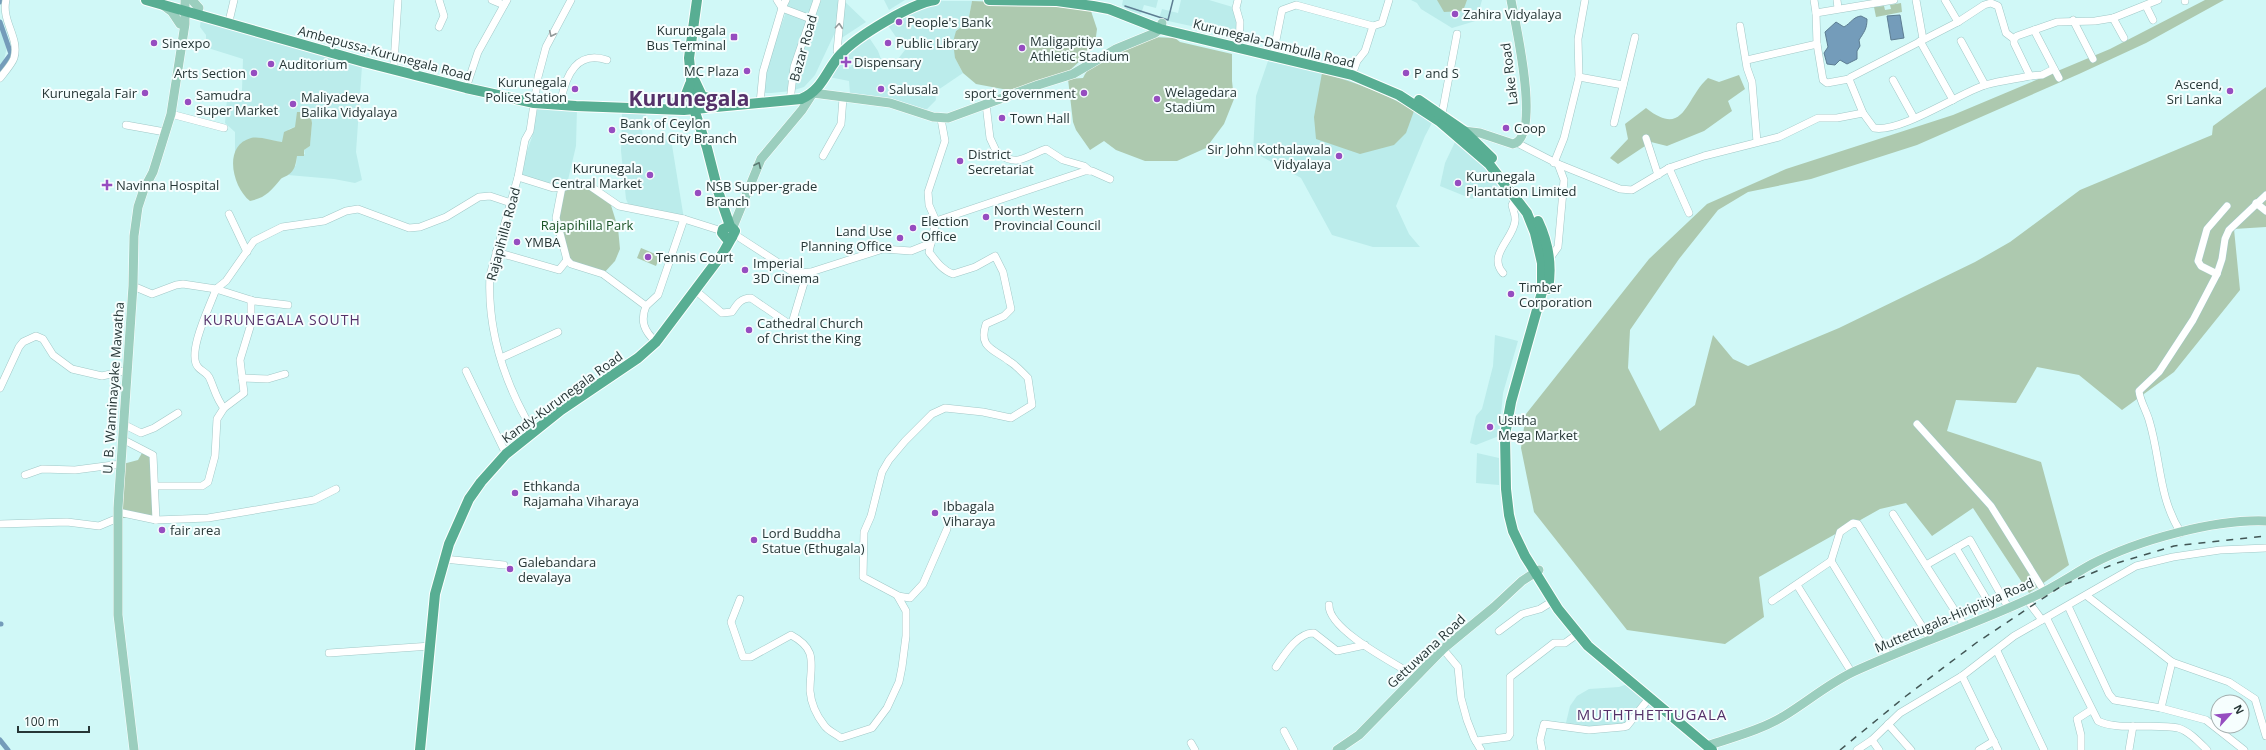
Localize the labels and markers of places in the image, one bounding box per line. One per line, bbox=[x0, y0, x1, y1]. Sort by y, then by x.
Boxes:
place label: Zahira Vidyalaya bbox=[1463, 5, 1562, 23]
marker: Zahira Vidyalaya bbox=[1450, 9, 1460, 19]
place label: People's Bank bbox=[907, 13, 991, 31]
marker: People's Bank bbox=[894, 17, 904, 27]
place label: Kurunegala Bus Terminal bbox=[646, 21, 726, 54]
marker: Kurunegala Bus Terminal bbox=[729, 32, 739, 42]
place label: Maligapitiya Athletic Stadium bbox=[1030, 32, 1129, 65]
place label: Sinexpo bbox=[162, 34, 210, 52]
place label: Public Library bbox=[896, 34, 979, 52]
marker: Sinexpo bbox=[149, 38, 159, 48]
marker: Public Library bbox=[883, 38, 893, 48]
marker: Maligapitiya Athletic Stadium bbox=[1017, 43, 1027, 53]
place label: Dispensary bbox=[854, 53, 922, 71]
place label: Auditorium bbox=[279, 55, 348, 73]
marker: Dispensary bbox=[841, 57, 851, 67]
marker: Auditorium bbox=[266, 59, 276, 69]
place label: MC Plaza bbox=[684, 62, 739, 80]
place label: Arts Section bbox=[174, 64, 246, 82]
place label: P and S bbox=[1414, 64, 1459, 82]
marker: MC Plaza bbox=[742, 66, 752, 76]
marker: Arts Section bbox=[249, 68, 259, 78]
marker: P and S bbox=[1401, 68, 1411, 78]
place label: Kurunegala Police Station bbox=[485, 73, 567, 106]
place label: Ascend, Sri Lanka bbox=[2167, 75, 2222, 108]
place label: Salusala bbox=[889, 80, 939, 98]
place label: Welagedara Stadium bbox=[1165, 83, 1237, 116]
place label: Kurunegala Fair bbox=[42, 84, 138, 102]
marker: Kurunegala Police Station bbox=[570, 84, 580, 94]
marker: Salusala bbox=[876, 84, 886, 94]
place label: sport_government bbox=[964, 84, 1076, 102]
place label: Samudra Super Market bbox=[196, 86, 278, 119]
marker: Ascend, Sri Lanka bbox=[2225, 86, 2235, 96]
marker: Kurunegala Fair bbox=[140, 88, 150, 98]
place label: Maliyadeva Balika Vidyalaya bbox=[301, 88, 398, 121]
marker: sport_government bbox=[1079, 88, 1089, 98]
marker: Welagedara Stadium bbox=[1152, 94, 1162, 104]
marker: Samudra Super Market bbox=[183, 97, 193, 107]
marker: Maliyadeva Balika Vidyalaya bbox=[288, 99, 298, 109]
place label: Town Hall bbox=[1010, 109, 1070, 127]
marker: Town Hall bbox=[997, 113, 1007, 123]
place label: Bank of Ceylon Second City Branch bbox=[620, 114, 737, 147]
place label: Coop bbox=[1514, 119, 1546, 137]
marker: Coop bbox=[1501, 123, 1511, 133]
marker: Bank of Ceylon Second City Branch bbox=[607, 125, 617, 135]
place label: Sir John Kothalawala Vidyalaya bbox=[1207, 140, 1331, 173]
place label: District Secretariat bbox=[968, 145, 1034, 178]
marker: Sir John Kothalawala Vidyalaya bbox=[1334, 151, 1344, 161]
marker: District Secretariat bbox=[955, 156, 965, 166]
place label: Kurunegala Central Market bbox=[552, 159, 642, 192]
place label: Kurunegala Plantation Limited bbox=[1466, 167, 1577, 200]
marker: Kurunegala Central Market bbox=[645, 170, 655, 180]
place label: Navinna Hospital bbox=[116, 176, 219, 194]
place label: NSB Supper-grade Branch bbox=[706, 177, 817, 210]
marker: Kurunegala Plantation Limited bbox=[1453, 178, 1463, 188]
marker: Navinna Hospital bbox=[101, 179, 113, 191]
marker: NSB Supper-grade Branch bbox=[693, 188, 703, 198]
place label: North Western Provincial Council bbox=[994, 201, 1101, 234]
place label: Election Office bbox=[921, 212, 969, 245]
marker: North Western Provincial Council bbox=[981, 212, 991, 222]
place label: Land Use Planning Office bbox=[800, 222, 892, 255]
marker: Election Office bbox=[908, 223, 918, 233]
place label: YMBA bbox=[525, 233, 561, 251]
marker: Land Use Planning Office bbox=[895, 233, 905, 243]
marker: YMBA bbox=[512, 237, 522, 247]
place label: Tennis Court bbox=[656, 248, 734, 266]
marker: Tennis Court bbox=[643, 252, 653, 262]
place label: Imperial 3D Cinema bbox=[753, 254, 819, 287]
marker: Imperial 3D Cinema bbox=[740, 265, 750, 275]
place label: Timber Corporation bbox=[1519, 278, 1592, 311]
marker: Timber Corporation bbox=[1506, 289, 1516, 299]
place label: Cathedral Church of Christ the King bbox=[757, 314, 863, 347]
marker: Cathedral Church of Christ the King bbox=[744, 325, 754, 335]
place label: Usitha Mega Market bbox=[1498, 411, 1578, 444]
marker: Usitha Mega Market bbox=[1485, 422, 1495, 432]
place label: Ethkanda Rajamaha Viharaya bbox=[523, 477, 639, 510]
marker: Ethkanda Rajamaha Viharaya bbox=[510, 488, 520, 498]
place label: Ibbagala Viharaya bbox=[943, 497, 996, 530]
marker: Ibbagala Viharaya bbox=[930, 508, 940, 518]
place label: fair area bbox=[170, 521, 221, 539]
place label: Lord Buddha Statue (Ethugala) bbox=[762, 524, 865, 557]
marker: fair area bbox=[157, 525, 167, 535]
marker: Lord Buddha Statue (Ethugala) bbox=[749, 535, 759, 545]
place label: Galebandara devalaya bbox=[518, 553, 596, 586]
marker: Galebandara devalaya bbox=[505, 564, 515, 574]

